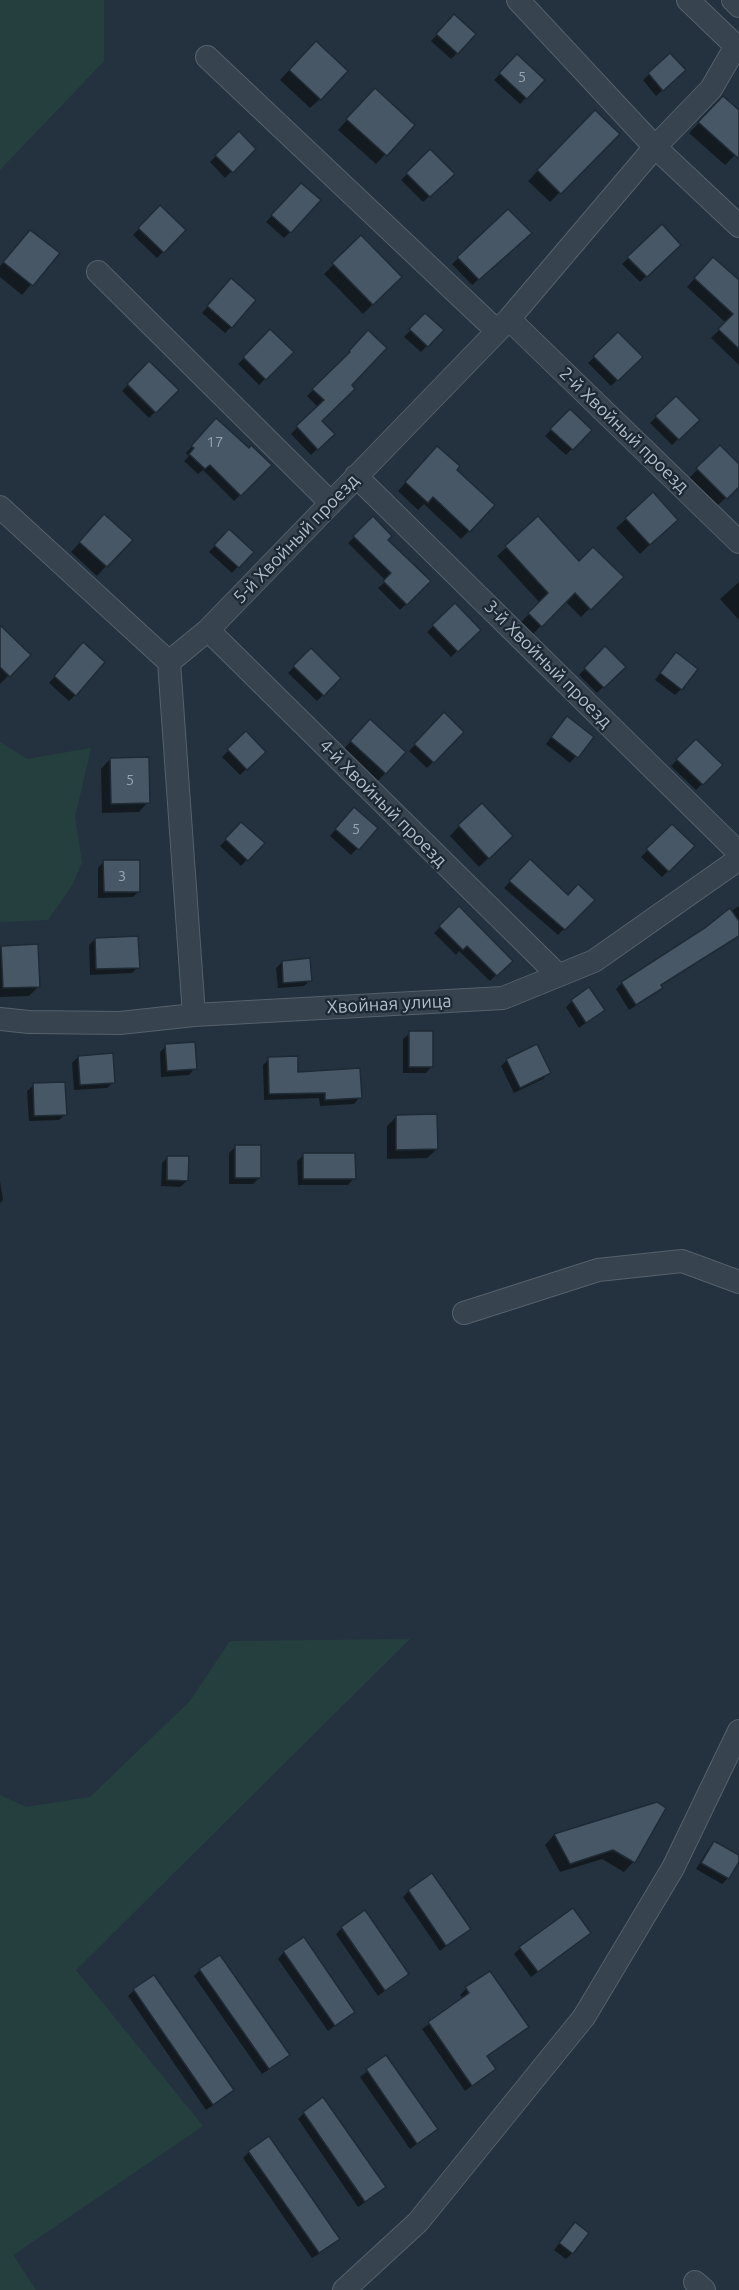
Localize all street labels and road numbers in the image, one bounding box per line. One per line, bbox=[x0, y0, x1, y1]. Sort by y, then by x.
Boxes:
street label: 2-й Хвойный проезд bbox=[555, 363, 693, 497]
street label: 5-й Хвойный проезд bbox=[229, 470, 363, 608]
street label: 3-й Хвойный проезд bbox=[480, 596, 616, 732]
street label: 4-й Хвойный проезд bbox=[315, 735, 451, 871]
street label: Хвойная улица bbox=[326, 990, 452, 1018]

